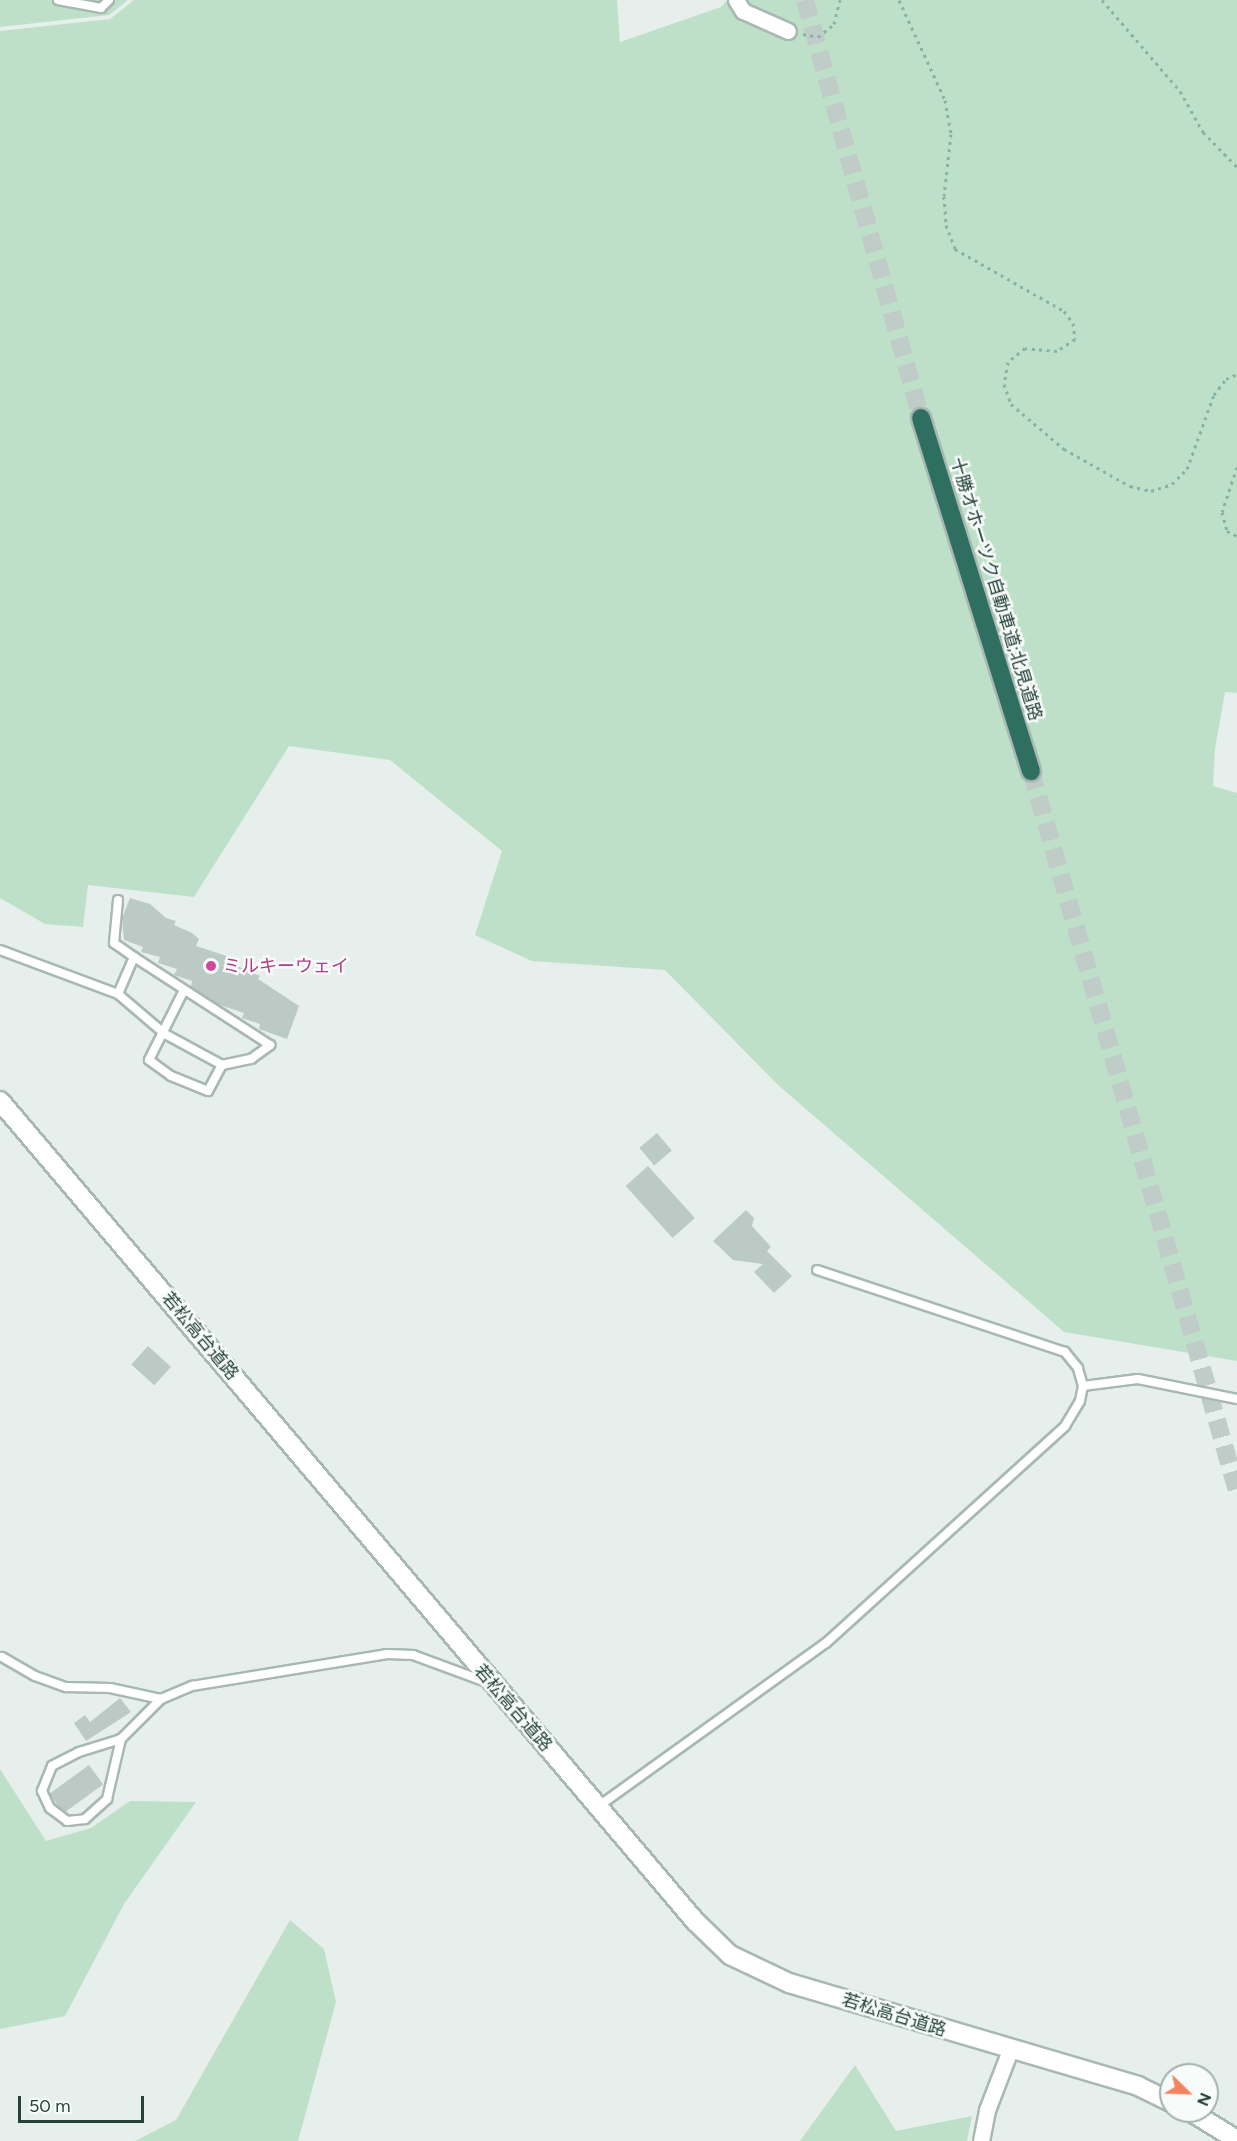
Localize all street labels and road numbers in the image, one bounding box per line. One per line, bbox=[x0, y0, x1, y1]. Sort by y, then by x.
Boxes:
street label: 十勝オホーツク自動車道;北見道路 bbox=[946, 455, 1046, 723]
street label: 若松高台道路 bbox=[157, 1288, 243, 1384]
street label: 若松高台道路 bbox=[469, 1660, 557, 1756]
street label: 若松高台道路 bbox=[839, 1989, 949, 2041]

